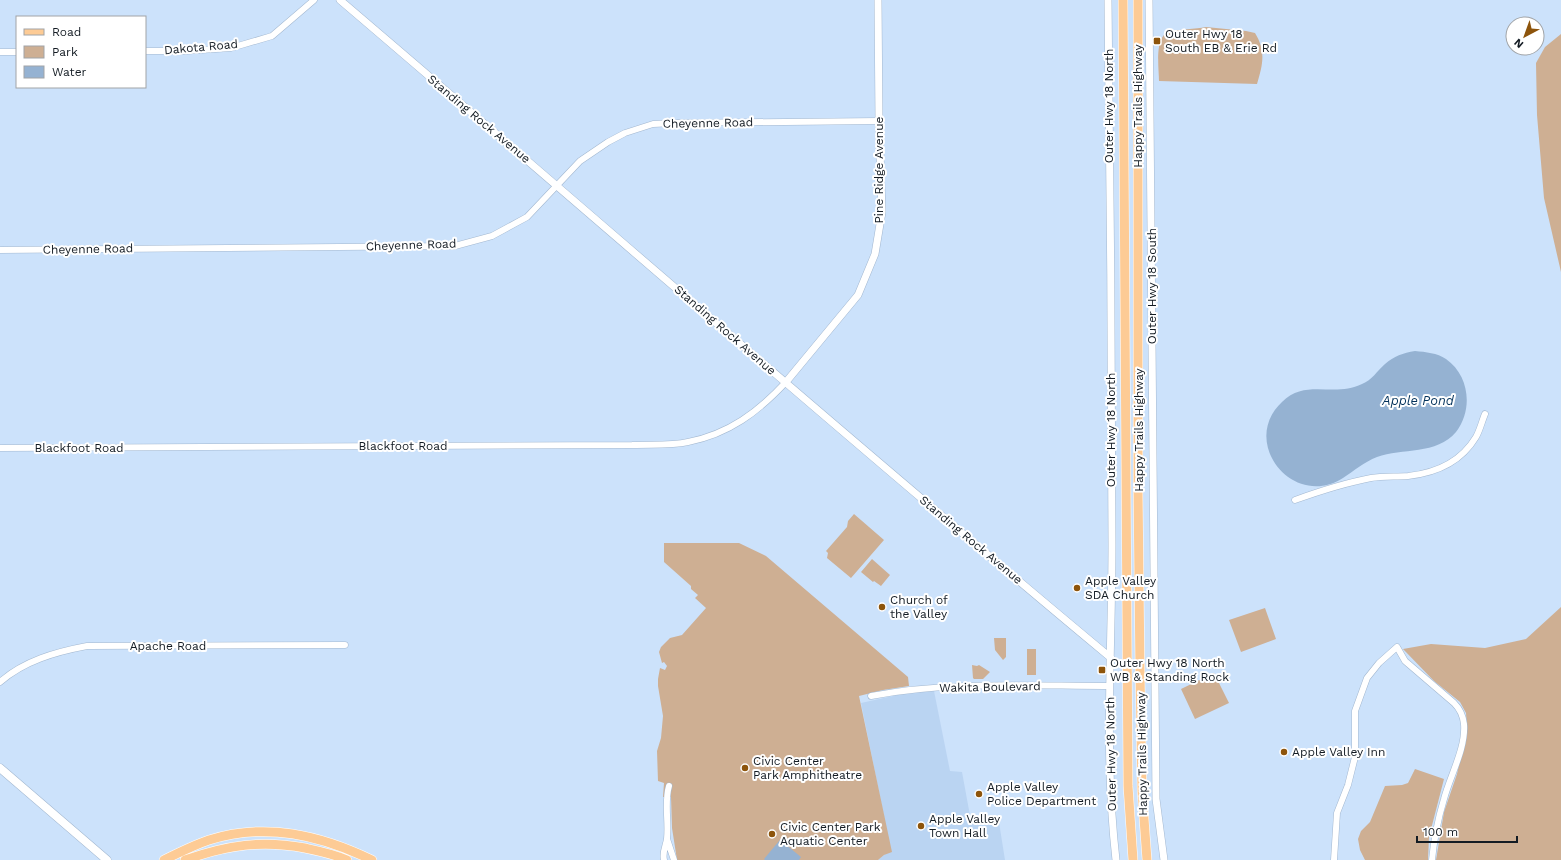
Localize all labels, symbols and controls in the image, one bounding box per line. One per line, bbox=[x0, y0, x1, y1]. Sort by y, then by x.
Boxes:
legend bbox=[16, 16, 146, 88]
north arrow bbox=[1505, 16, 1545, 56]
text: Road bbox=[52, 25, 81, 39]
place label: Outer Hwy 18 South EB & Erie Rd bbox=[1165, 27, 1277, 55]
marker: Outer Hwy 18 South EB & Erie Rd bbox=[1152, 36, 1162, 46]
text: N bbox=[1511, 36, 1526, 51]
street label: Dakota Road bbox=[163, 37, 239, 57]
street label: Happy Trails Highway bbox=[1131, 43, 1145, 168]
text: Park bbox=[52, 45, 78, 59]
street label: Outer Hwy 18 North bbox=[1102, 49, 1116, 163]
text: Water bbox=[52, 65, 87, 79]
street label: Standing Rock Avenue bbox=[425, 72, 533, 166]
street label: Cheyenne Road bbox=[663, 115, 753, 131]
street label: Pine Ridge Avenue bbox=[872, 116, 886, 223]
street label: Outer Hwy 18 South bbox=[1145, 228, 1159, 344]
street label: Cheyenne Road bbox=[365, 236, 457, 254]
street label: Cheyenne Road bbox=[43, 241, 133, 257]
street label: Standing Rock Avenue bbox=[671, 282, 779, 378]
street label: Happy Trails Highway bbox=[1132, 367, 1146, 492]
street label: Outer Hwy 18 North bbox=[1104, 373, 1118, 487]
water label: Apple Pond bbox=[1381, 393, 1455, 408]
street label: Blackfoot Road bbox=[358, 439, 448, 453]
street label: Blackfoot Road bbox=[34, 441, 124, 455]
street label: Standing Rock Avenue bbox=[917, 493, 1025, 587]
place label: Apple Valley SDA Church bbox=[1085, 574, 1157, 602]
marker: Apple Valley SDA Church bbox=[1072, 583, 1082, 593]
place label: Church of the Valley bbox=[890, 593, 948, 621]
marker: Church of the Valley bbox=[877, 602, 887, 612]
street label: Apache Road bbox=[130, 639, 206, 653]
place label: Outer Hwy 18 North WB & Standing Rock bbox=[1110, 656, 1229, 684]
marker: Outer Hwy 18 North WB & Standing Rock bbox=[1097, 665, 1107, 675]
street label: Wakita Boulevard bbox=[939, 679, 1041, 695]
street label: Happy Trails Highway bbox=[1134, 691, 1150, 816]
street label: Outer Hwy 18 North bbox=[1103, 697, 1119, 811]
place label: Apple Valley Inn bbox=[1292, 745, 1385, 759]
marker: Apple Valley Inn bbox=[1279, 747, 1289, 757]
place label: Civic Center Park Amphitheatre bbox=[753, 754, 862, 782]
marker: Civic Center Park Amphitheatre bbox=[740, 763, 750, 773]
place label: Apple Valley Police Department bbox=[987, 780, 1096, 808]
marker: Apple Valley Police Department bbox=[974, 789, 984, 799]
place label: Apple Valley Town Hall bbox=[929, 812, 1001, 840]
scale bar bbox=[1417, 818, 1517, 844]
place label: Civic Center Park Aquatic Center bbox=[780, 820, 881, 848]
marker: Apple Valley Town Hall bbox=[916, 821, 926, 831]
text: 100 m bbox=[1423, 825, 1458, 839]
marker: Civic Center Park Aquatic Center bbox=[767, 829, 777, 839]

